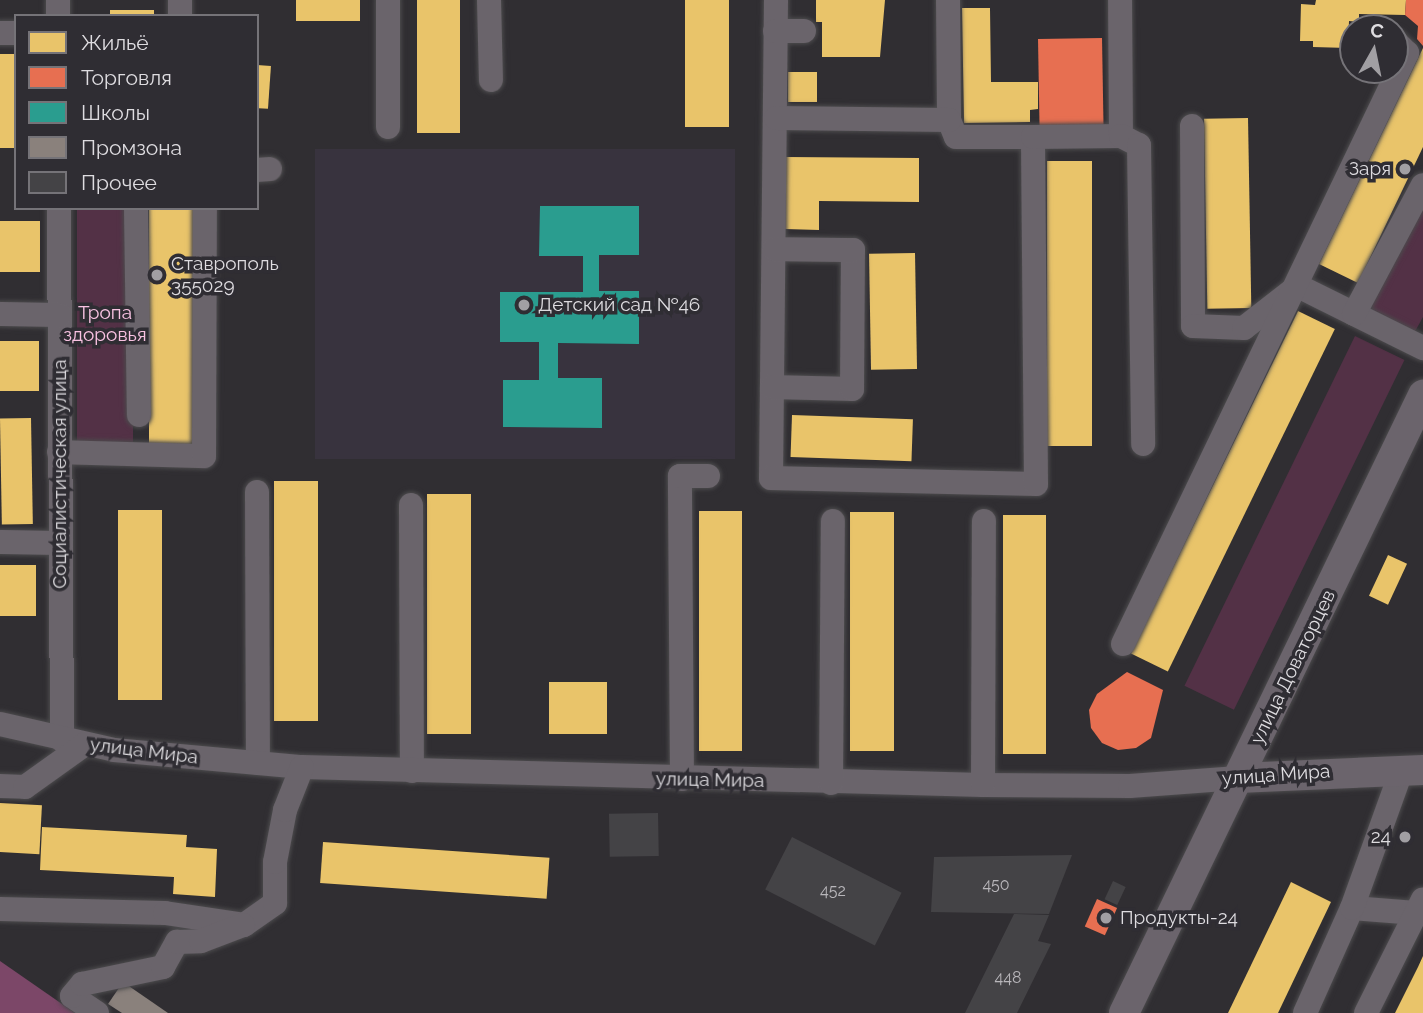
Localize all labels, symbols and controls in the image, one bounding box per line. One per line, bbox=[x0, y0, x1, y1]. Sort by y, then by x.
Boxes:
legend bbox=[14, 14, 259, 210]
north arrow bbox=[1339, 14, 1409, 84]
text: С bbox=[1369, 18, 1385, 42]
text: Жильё bbox=[81, 30, 149, 55]
text: Торговля bbox=[81, 65, 172, 90]
text: Школы bbox=[81, 100, 150, 125]
text: Промзона bbox=[81, 135, 182, 160]
place label: Заря bbox=[1349, 158, 1391, 180]
marker: Заря bbox=[1397, 161, 1413, 177]
text: Прочее bbox=[81, 170, 157, 195]
place label: Ставрополь 355029 bbox=[171, 253, 279, 297]
marker: Ставрополь 355029 bbox=[149, 267, 165, 283]
place label: Детский сад №46 bbox=[538, 294, 700, 316]
marker: Детский сад №46 bbox=[516, 297, 532, 313]
park label: Тропа здоровья bbox=[63, 302, 147, 346]
street label: Социалистическая улица bbox=[49, 359, 71, 589]
street label: улица Доваторцев bbox=[1246, 586, 1340, 748]
street label: улица Мира bbox=[89, 733, 199, 769]
street label: улица Мира bbox=[1221, 760, 1331, 790]
street label: улица Мира bbox=[655, 768, 765, 792]
place label: 24 bbox=[1371, 826, 1391, 848]
marker: 24 bbox=[1397, 829, 1413, 845]
house number: 450 bbox=[982, 875, 1010, 895]
house number: 452 bbox=[820, 881, 846, 901]
place label: Продукты-24 bbox=[1120, 907, 1238, 929]
marker: Продукты-24 bbox=[1098, 910, 1114, 926]
house number: 448 bbox=[995, 968, 1021, 988]

